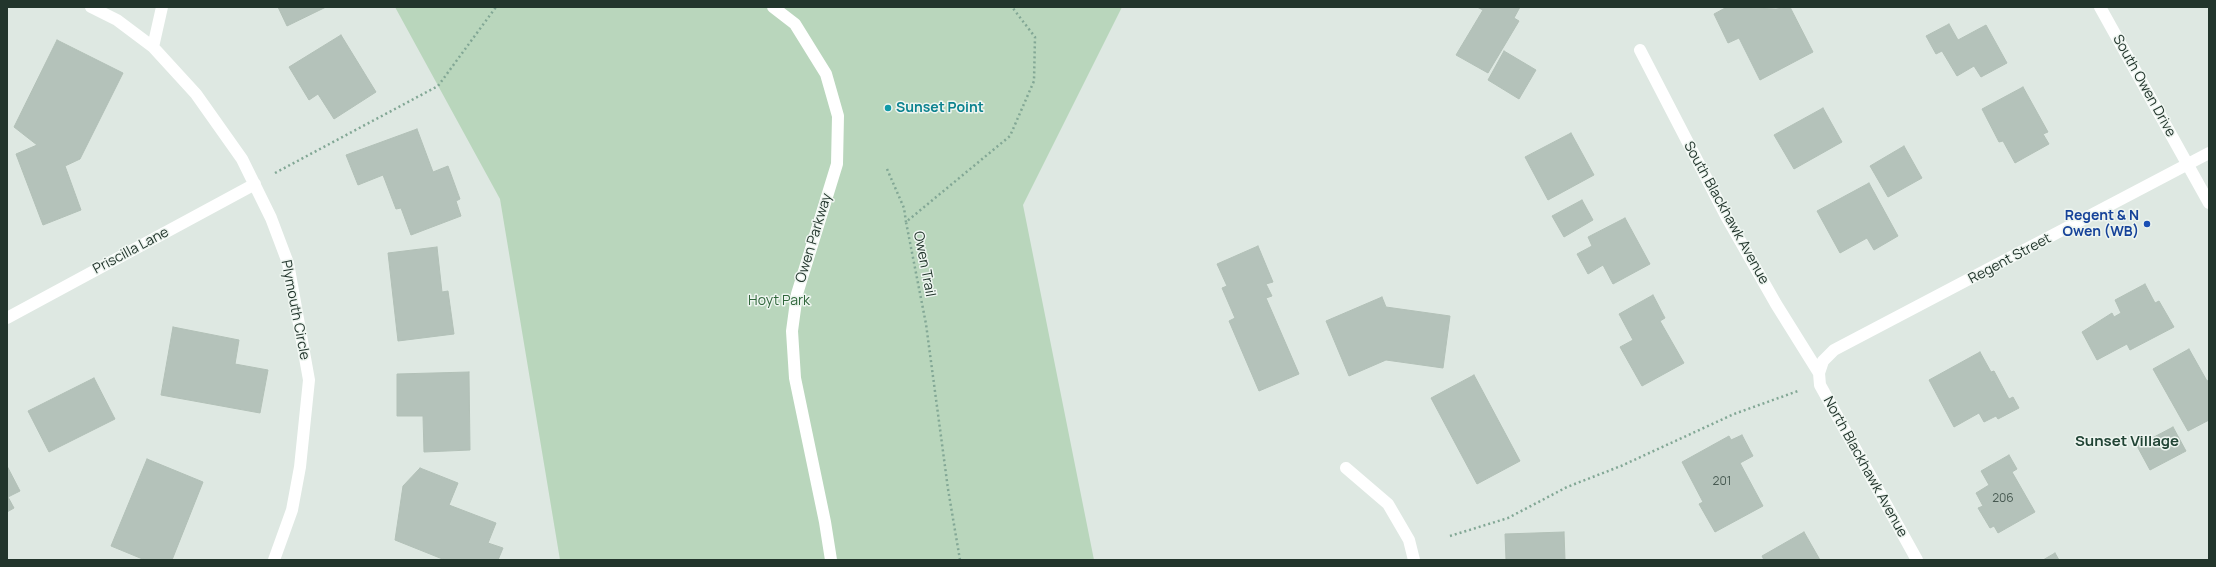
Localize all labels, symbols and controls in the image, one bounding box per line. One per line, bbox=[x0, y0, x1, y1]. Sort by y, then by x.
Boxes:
street label: South Owen Drive bbox=[2109, 32, 2179, 140]
place label: Sunset Point bbox=[896, 100, 984, 116]
marker: Sunset Point bbox=[883, 103, 893, 113]
street label: South Blackhawk Avenue bbox=[1680, 139, 1772, 287]
street label: Owen Parkway bbox=[792, 191, 836, 285]
place label: Regent & N Owen (WB) bbox=[2063, 208, 2139, 240]
marker: Regent & N Owen (WB) bbox=[2142, 219, 2152, 229]
street label: Priscilla Lane bbox=[90, 224, 172, 278]
street label: Owen Trail bbox=[909, 230, 939, 298]
street label: Regent Street bbox=[1966, 230, 2054, 288]
street label: Plymouth Circle bbox=[277, 259, 313, 361]
park label: Hoyt Park bbox=[748, 293, 810, 309]
street label: North Blackhawk Avenue bbox=[1819, 394, 1911, 540]
district label: Sunset Village bbox=[2075, 433, 2179, 451]
house number: 201 bbox=[1713, 475, 1731, 489]
house number: 206 bbox=[1992, 492, 2014, 506]

